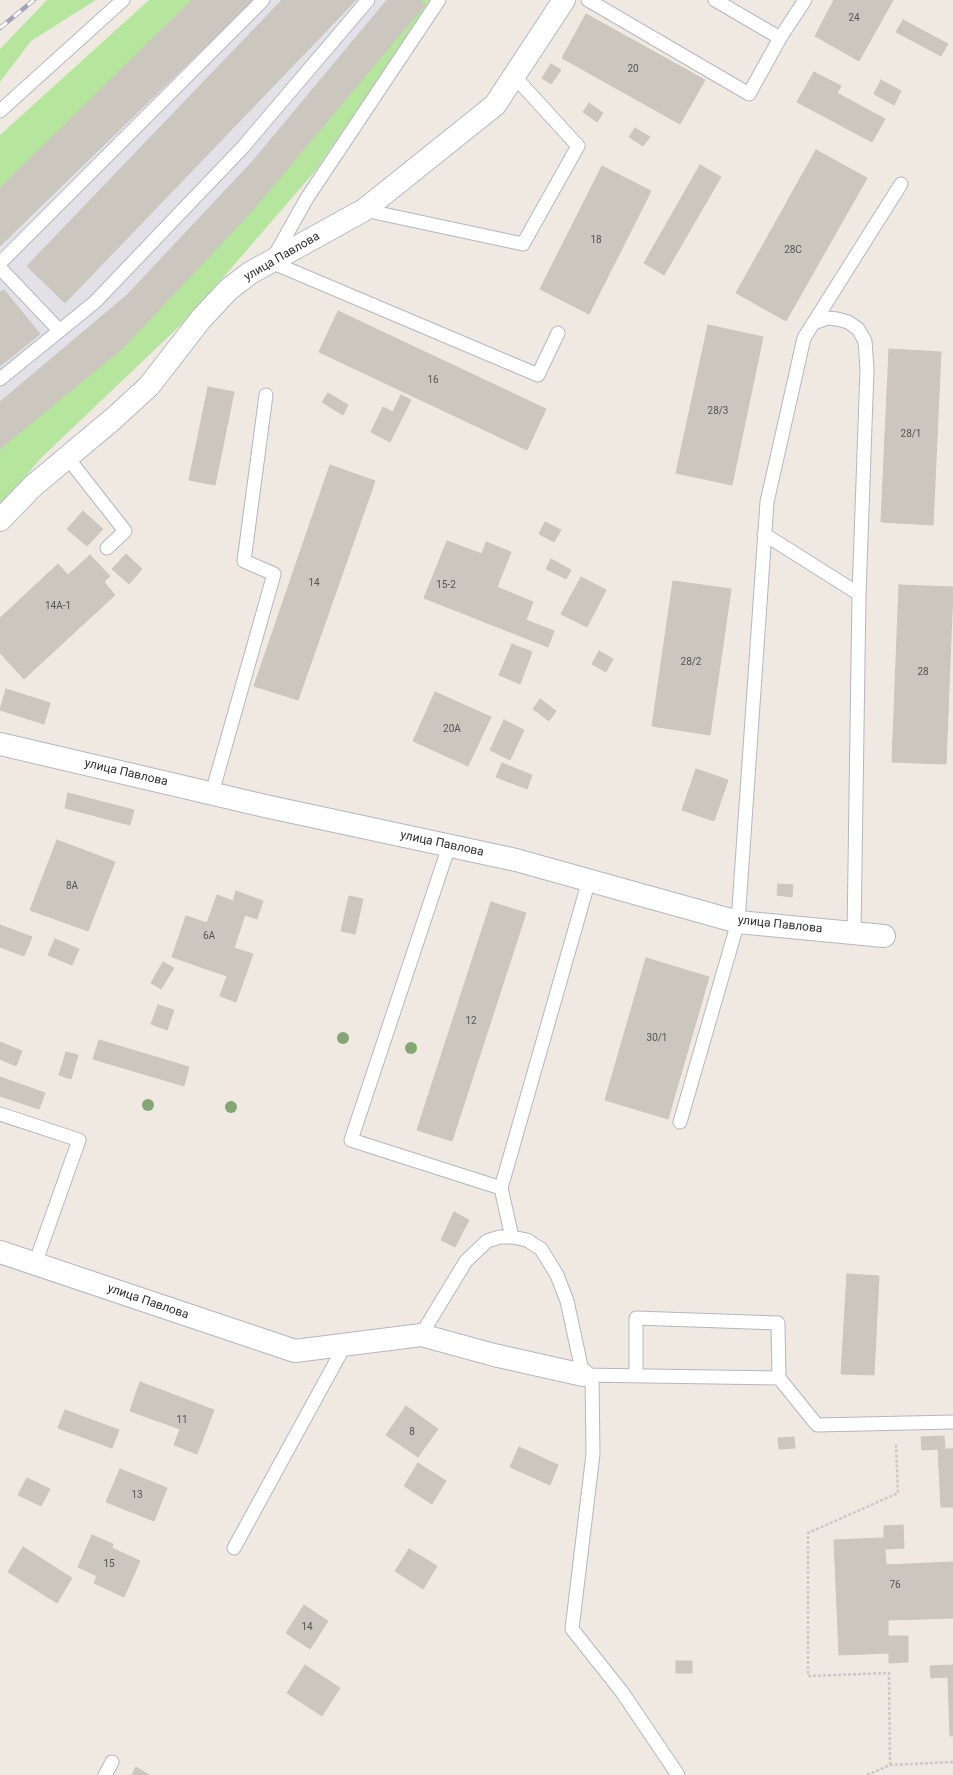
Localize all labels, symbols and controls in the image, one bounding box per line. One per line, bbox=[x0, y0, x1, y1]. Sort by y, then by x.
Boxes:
house number: 24 bbox=[848, 12, 860, 24]
house number: 20 bbox=[627, 63, 639, 75]
street label: улица Павлова bbox=[242, 230, 322, 284]
house number: 18 bbox=[590, 234, 602, 246]
house number: 28С bbox=[784, 244, 802, 256]
house number: 16 bbox=[427, 374, 439, 386]
house number: 28/3 bbox=[708, 405, 728, 417]
house number: 28/1 bbox=[901, 428, 921, 440]
house number: 14 bbox=[308, 577, 320, 589]
house number: 15-2 bbox=[436, 579, 456, 591]
house number: 14А-1 bbox=[45, 600, 71, 612]
house number: 28/2 bbox=[681, 656, 701, 668]
house number: 28 bbox=[917, 666, 929, 678]
house number: 20А bbox=[443, 723, 461, 735]
street label: улица Павлова bbox=[83, 756, 169, 790]
street label: улица Павлова bbox=[399, 828, 485, 860]
house number: 8А bbox=[66, 880, 78, 892]
street label: улица Павлова bbox=[737, 913, 823, 937]
house number: 6А bbox=[203, 930, 215, 942]
house number: 12 bbox=[465, 1015, 477, 1027]
house number: 30/1 bbox=[647, 1032, 667, 1044]
street label: улица Павлова bbox=[105, 1281, 191, 1323]
house number: 11 bbox=[176, 1414, 188, 1426]
house number: 8 bbox=[409, 1426, 415, 1438]
house number: 13 bbox=[131, 1489, 143, 1501]
house number: 15 bbox=[103, 1558, 115, 1570]
house number: 76 bbox=[889, 1579, 901, 1591]
house number: 14 bbox=[301, 1621, 313, 1633]

